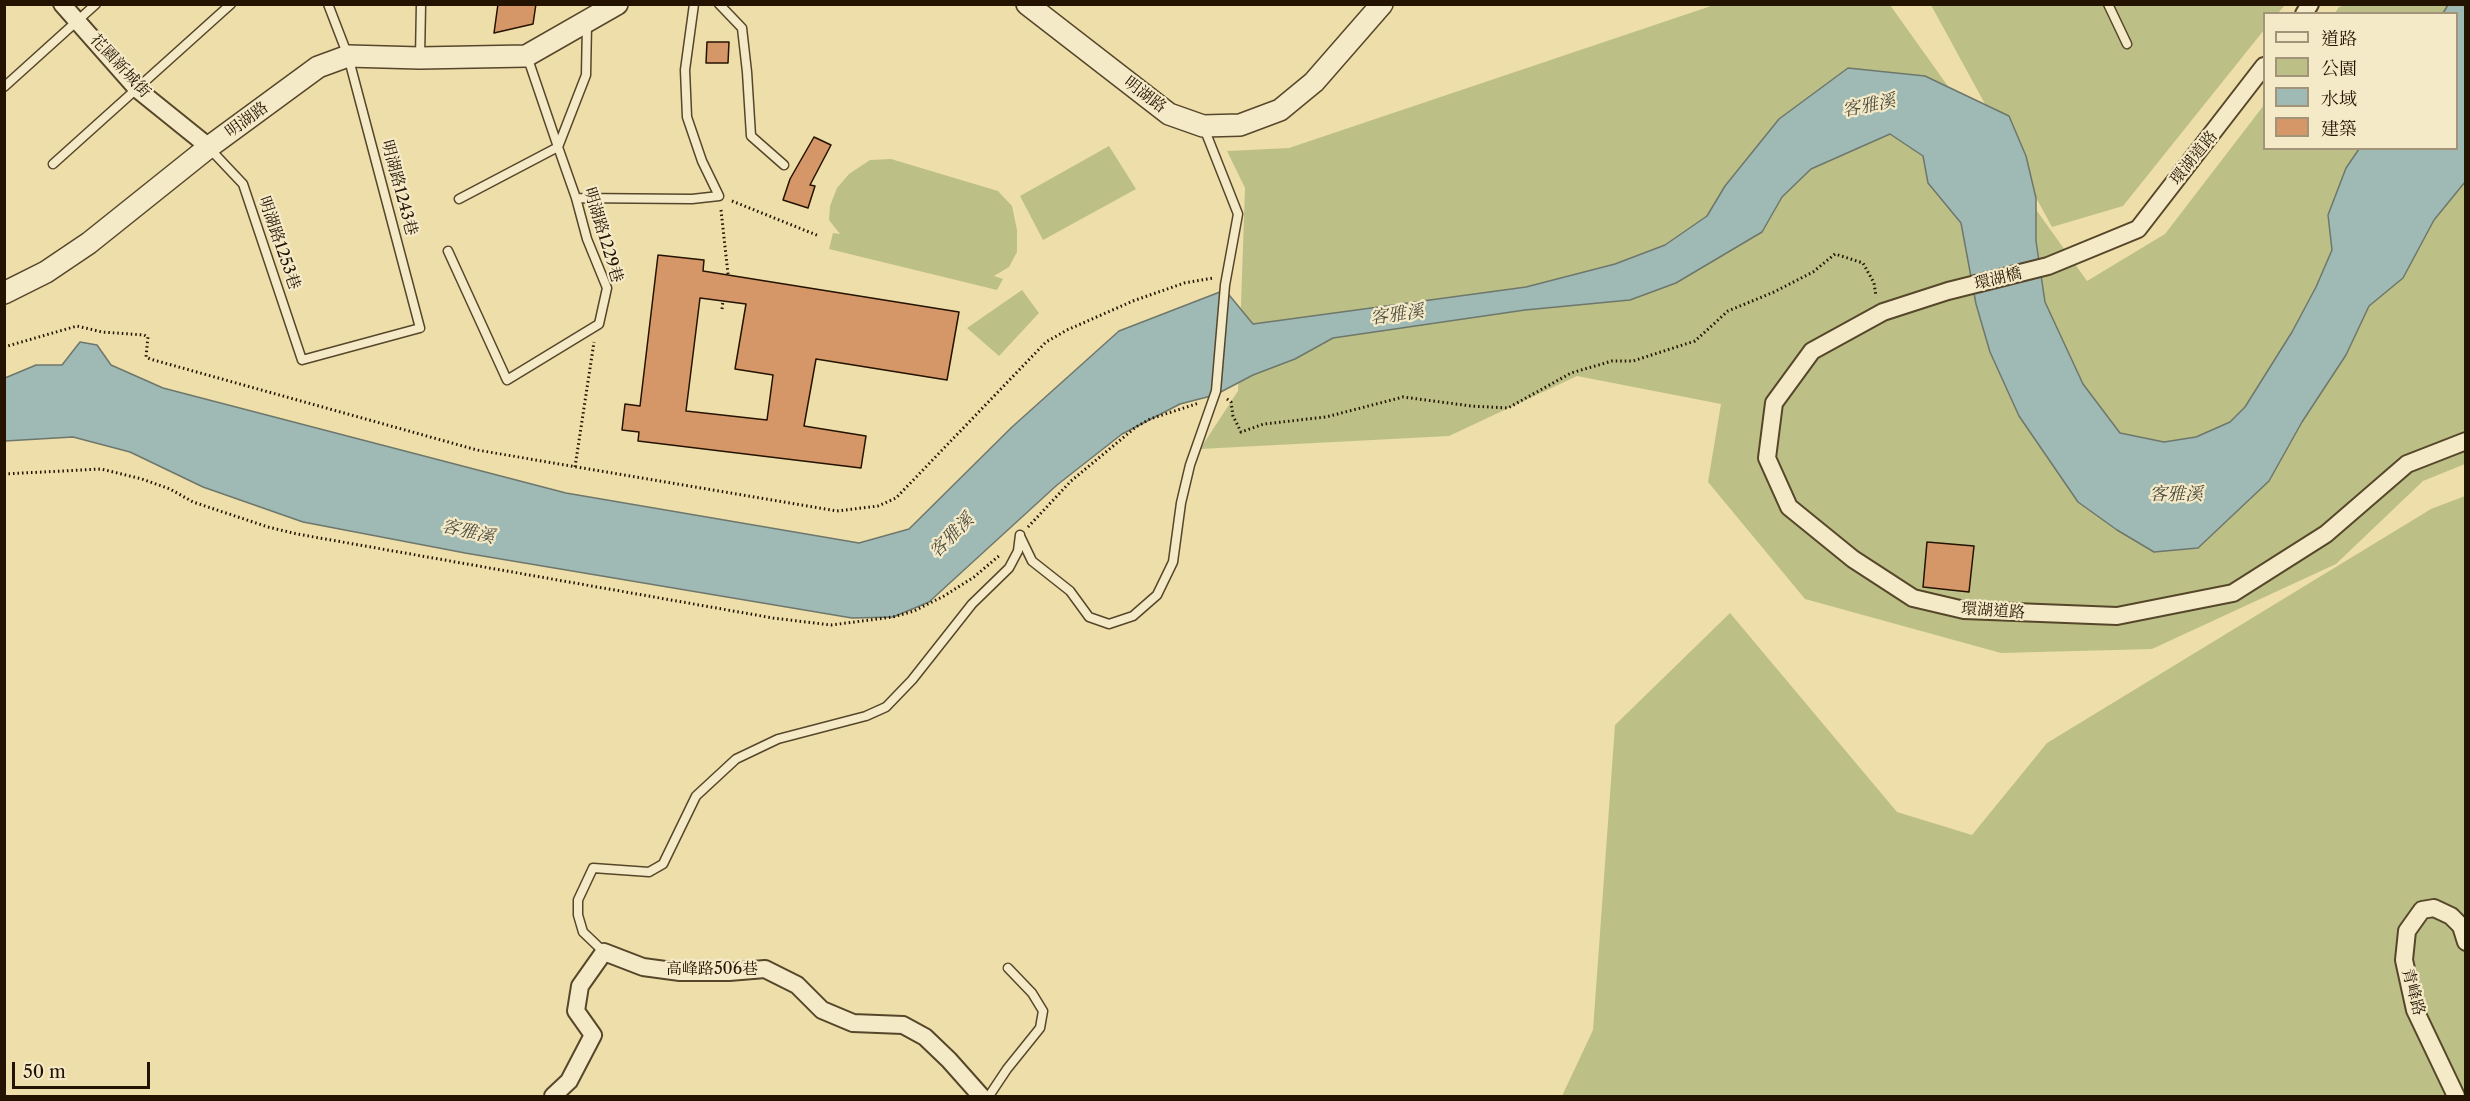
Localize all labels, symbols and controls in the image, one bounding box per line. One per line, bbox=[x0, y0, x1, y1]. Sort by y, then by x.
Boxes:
legend bbox=[2263, 12, 2458, 150]
text: 道路 bbox=[2321, 28, 2357, 50]
street label: 花園新城街 bbox=[86, 30, 154, 102]
text: 公園 bbox=[2321, 58, 2357, 80]
street label: 明湖路 bbox=[1120, 73, 1170, 117]
text: 水域 bbox=[2321, 88, 2357, 110]
water label: 客雅溪 bbox=[1840, 90, 1898, 122]
street label: 明湖路 bbox=[222, 98, 272, 142]
text: 建築 bbox=[2321, 118, 2357, 140]
street label: 環湖道路 bbox=[2166, 127, 2222, 189]
street label: 明湖路1243巷 bbox=[377, 138, 421, 238]
street label: 明湖路1229巷 bbox=[579, 185, 627, 285]
street label: 明湖路1253巷 bbox=[254, 194, 304, 292]
street label: 環湖橋 bbox=[1972, 264, 2024, 294]
water label: 客雅溪 bbox=[1369, 301, 1425, 329]
water label: 客雅溪 bbox=[2149, 484, 2203, 506]
water label: 客雅溪 bbox=[925, 509, 979, 563]
water label: 客雅溪 bbox=[439, 515, 497, 549]
street label: 環湖道路 bbox=[1960, 599, 2026, 623]
street label: 高峰路506巷 bbox=[666, 959, 758, 979]
street label: 青峰路 bbox=[2398, 966, 2428, 1018]
scale bar bbox=[15, 1050, 153, 1088]
text: 50 m bbox=[23, 1061, 66, 1083]

